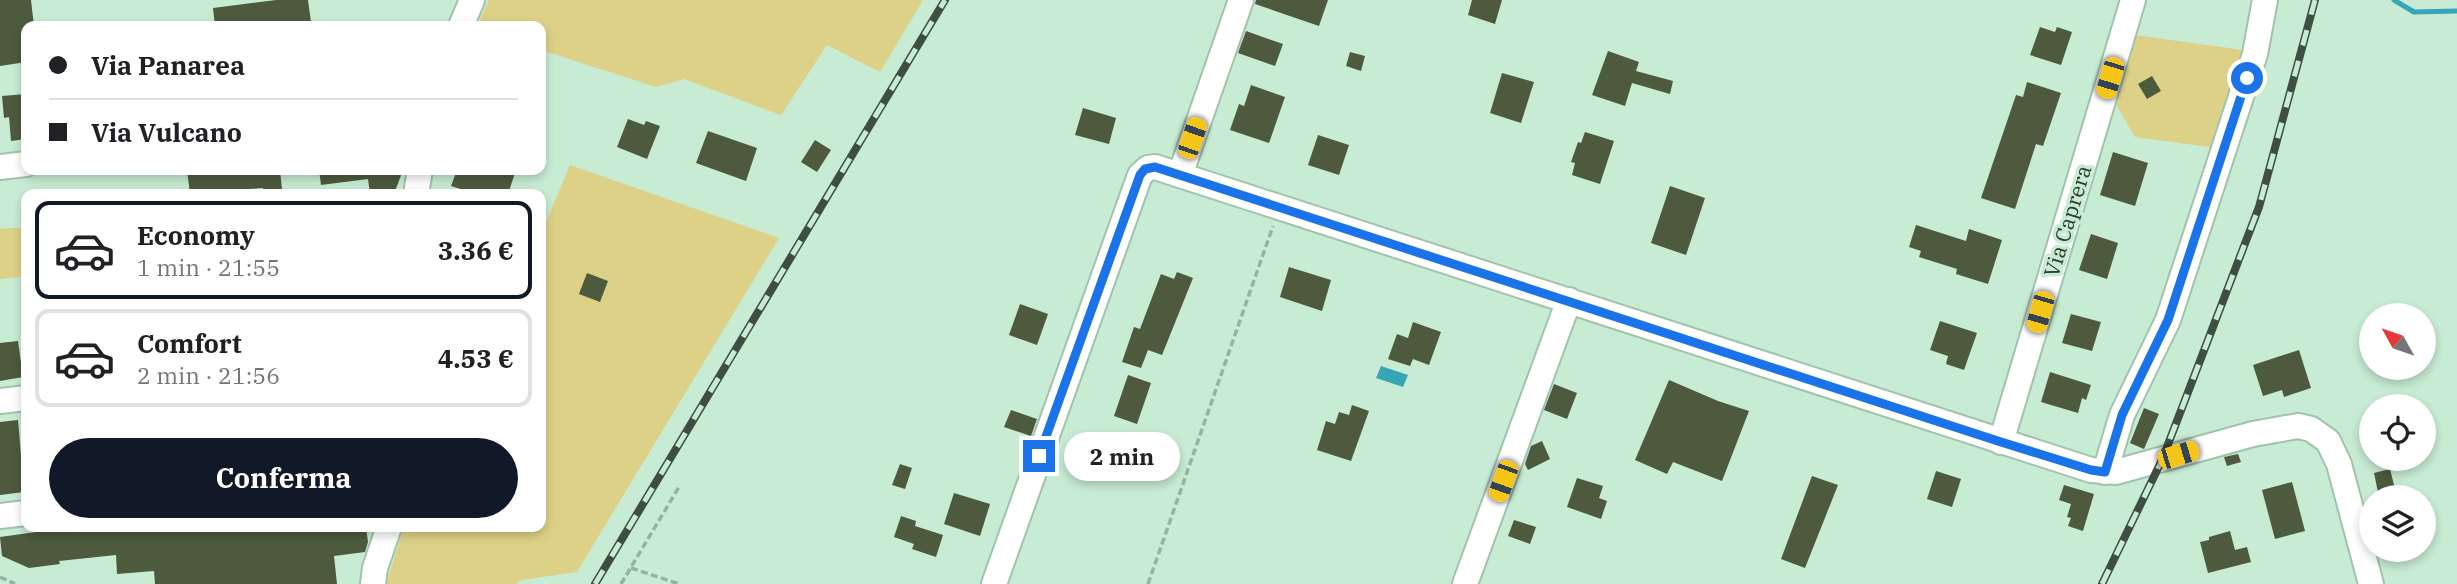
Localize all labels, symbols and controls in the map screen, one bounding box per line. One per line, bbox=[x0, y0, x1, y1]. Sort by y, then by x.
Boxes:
text: Via Panarea bbox=[91, 48, 245, 82]
car bbox=[2094, 55, 2127, 101]
route start bbox=[2231, 62, 2263, 94]
text: Via Vulcano bbox=[91, 115, 242, 149]
car bbox=[1176, 115, 1209, 161]
street label: Via Caprera bbox=[2037, 162, 2097, 280]
text: Economy bbox=[137, 218, 255, 252]
icon: car bbox=[53, 219, 116, 282]
text: 3.36 € bbox=[438, 233, 514, 267]
text: 1 min · 21:55 bbox=[137, 252, 280, 282]
car bbox=[2025, 289, 2056, 335]
north arrow bbox=[2359, 303, 2436, 380]
map controls bbox=[2359, 303, 2436, 562]
text: Comfort bbox=[137, 326, 242, 360]
icon: car bbox=[53, 327, 116, 390]
text: 4.53 € bbox=[438, 341, 514, 375]
text: 2 min · 21:56 bbox=[137, 360, 280, 390]
button: locate bbox=[2359, 394, 2436, 471]
callout: 2 min bbox=[1064, 432, 1179, 480]
button: Conferma bbox=[49, 438, 518, 518]
car bbox=[2155, 439, 2202, 471]
route end bbox=[1023, 440, 1055, 472]
text: 2 min bbox=[1090, 441, 1154, 471]
car bbox=[1486, 458, 1521, 504]
button: layers bbox=[2359, 485, 2436, 562]

